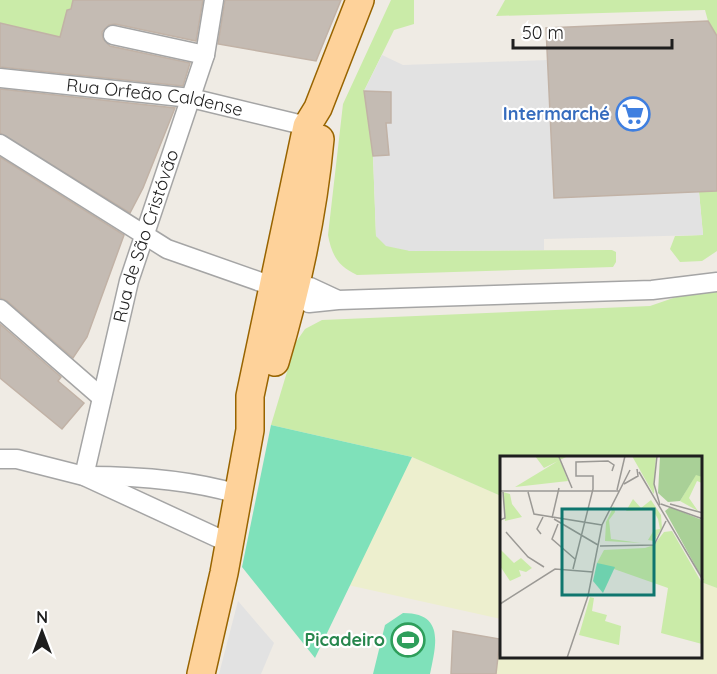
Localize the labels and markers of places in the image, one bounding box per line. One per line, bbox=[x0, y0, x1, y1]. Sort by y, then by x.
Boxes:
supermarket icon: Intermarché bbox=[615, 96, 651, 132]
place label: Intermarché bbox=[503, 102, 610, 125]
sports icon: Picadeiro bbox=[390, 622, 426, 658]
place label: Picadeiro bbox=[304, 628, 385, 651]

